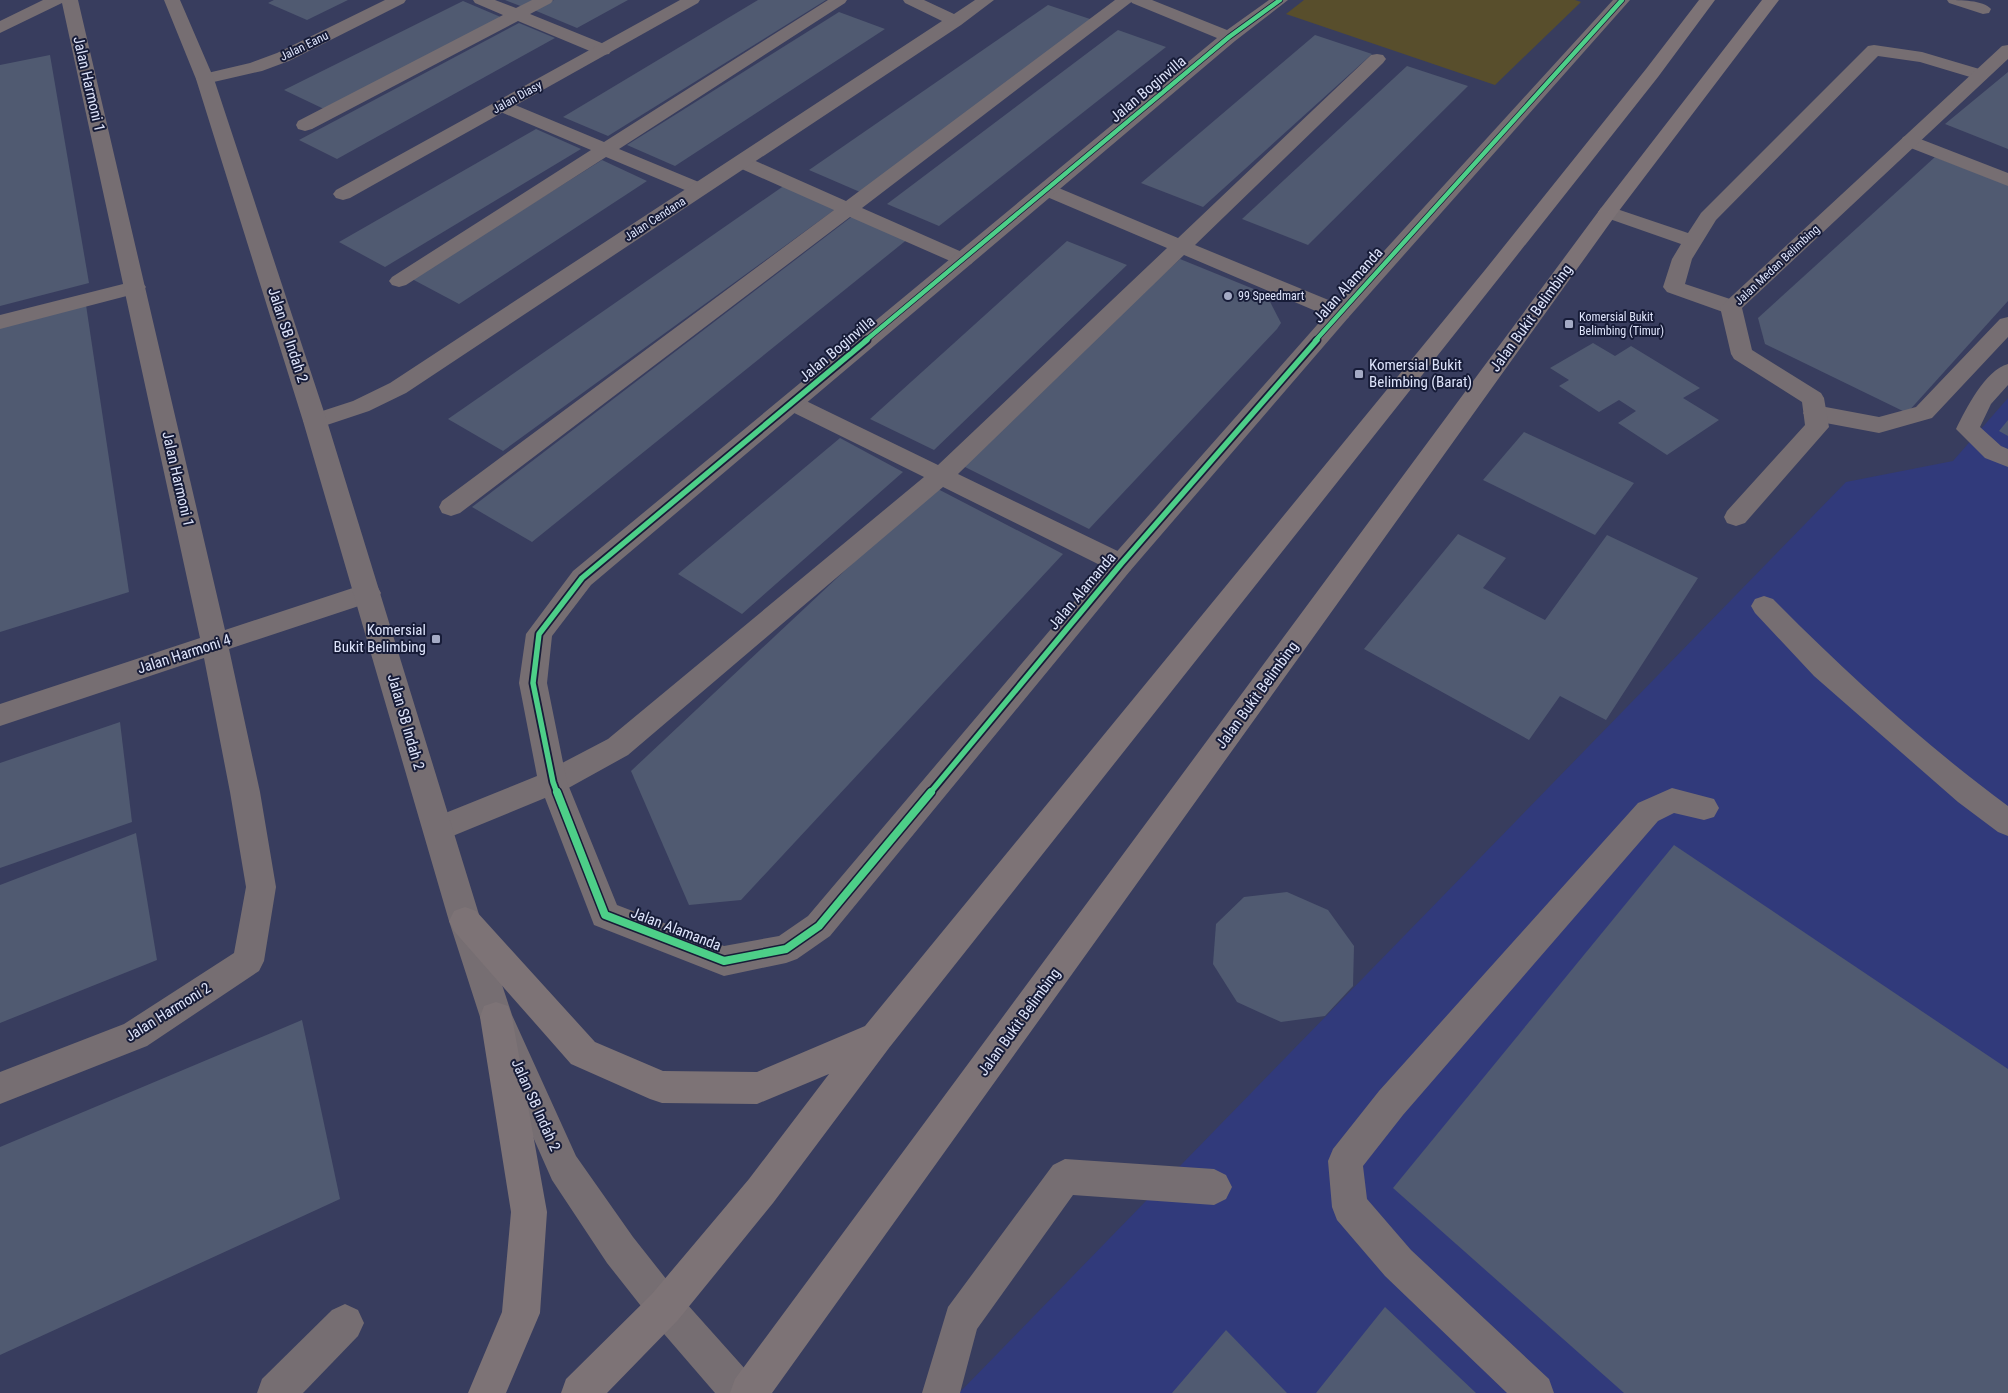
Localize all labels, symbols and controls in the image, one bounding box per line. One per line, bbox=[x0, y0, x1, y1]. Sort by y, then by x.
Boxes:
street label: Jalan Eanu bbox=[278, 28, 331, 64]
street label: Jalan Harmoni 1 bbox=[69, 35, 109, 133]
street label: Jalan Boginvilla bbox=[1106, 52, 1190, 126]
street label: Jalan Diasy bbox=[490, 78, 544, 116]
street label: Jalan Cendana bbox=[622, 194, 688, 244]
street label: Jalan Medan Belimbing bbox=[1732, 222, 1822, 308]
street label: Jalan Alamanda bbox=[1309, 244, 1387, 326]
street label: Jalan Bukit Belimbing bbox=[1486, 261, 1576, 375]
street label: Jalan SB Indah 2 bbox=[264, 285, 312, 385]
place label: 99 Speedmart bbox=[1238, 289, 1305, 303]
marker: 99 Speedmart bbox=[1222, 290, 1234, 302]
place label: Komersial Bukit Belimbing (Timur) bbox=[1579, 310, 1664, 338]
street label: Jalan Boginvilla bbox=[795, 312, 879, 386]
marker: Komersial Bukit Belimbing (Timur) bbox=[1563, 318, 1575, 330]
place label: Komersial Bukit Belimbing (Barat) bbox=[1369, 356, 1472, 391]
marker: Komersial Bukit Belimbing (Barat) bbox=[1353, 368, 1365, 380]
street label: Jalan Harmoni 1 bbox=[158, 430, 198, 528]
street label: Jalan Alamanda bbox=[1044, 549, 1120, 633]
place label: Komersial Bukit Belimbing bbox=[334, 621, 426, 656]
street label: Jalan Harmoni 4 bbox=[135, 630, 233, 678]
marker: Komersial Bukit Belimbing bbox=[430, 633, 442, 645]
street label: Jalan Bukit Belimbing bbox=[1212, 638, 1302, 752]
street label: Jalan SB Indah 2 bbox=[384, 672, 428, 772]
street label: Jalan Alamanda bbox=[628, 903, 724, 955]
street label: Jalan Bukit Belimbing bbox=[974, 965, 1064, 1079]
street label: Jalan Harmoni 2 bbox=[122, 979, 214, 1045]
street label: Jalan SB Indah 2 bbox=[508, 1056, 564, 1154]

